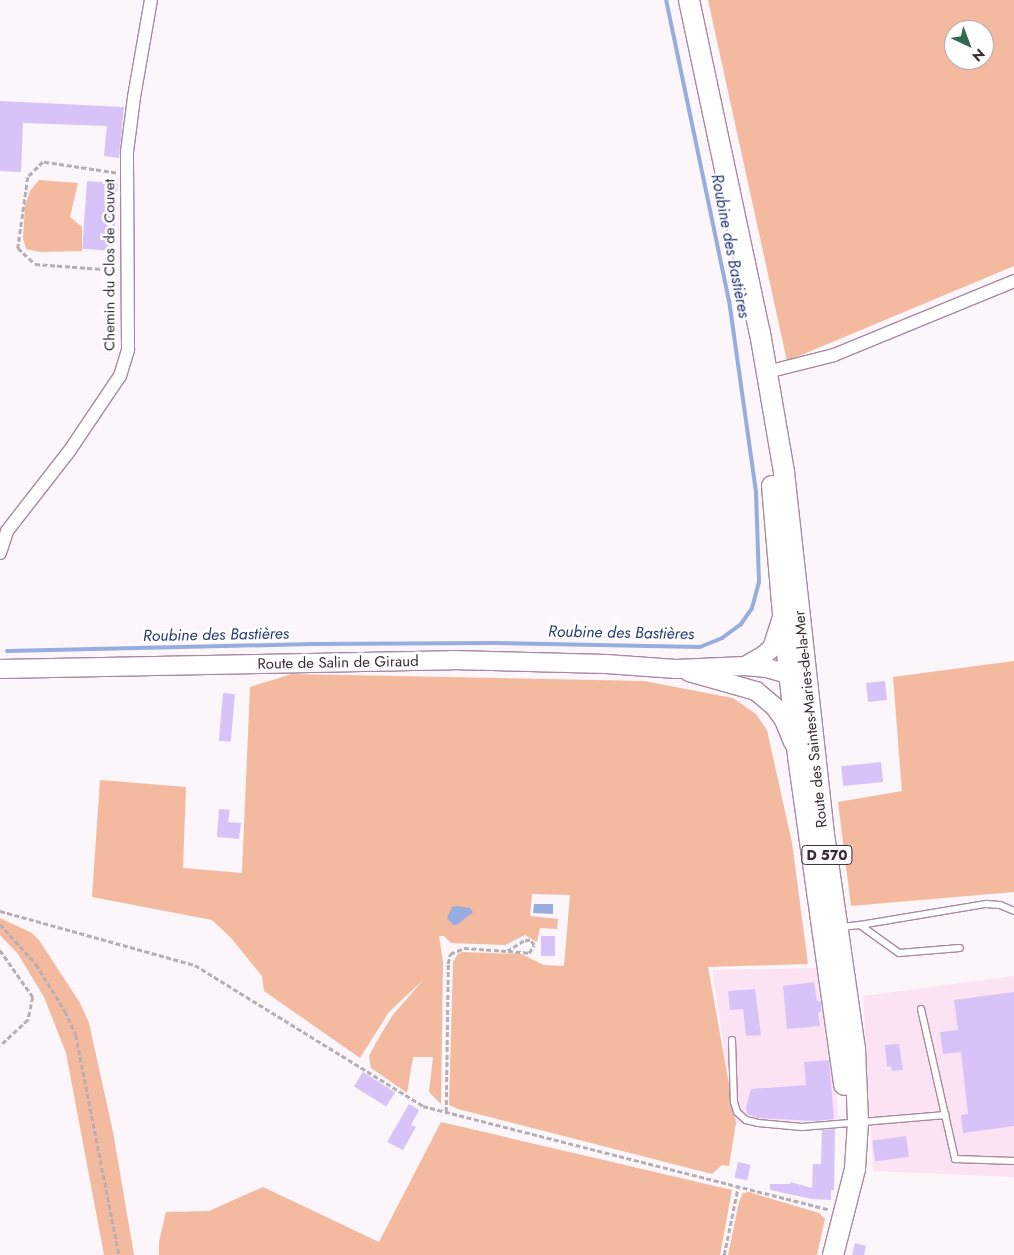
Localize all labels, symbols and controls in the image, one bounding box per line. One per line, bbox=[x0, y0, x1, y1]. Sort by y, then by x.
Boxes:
north arrow bbox=[944, 20, 994, 70]
text: N bbox=[968, 44, 989, 66]
water label: Roubine des Bastières bbox=[707, 173, 753, 319]
street label: Chemin du Clos de Couvet bbox=[101, 179, 119, 351]
street label: Route des Saintes-Maries-de-la-Mer bbox=[791, 609, 831, 829]
water label: Roubine des Bastières bbox=[548, 622, 694, 644]
water label: Roubine des Bastières bbox=[143, 624, 289, 646]
street label: Route de Salin de Giraud bbox=[257, 653, 419, 673]
road number: D 570 bbox=[801, 844, 853, 866]

